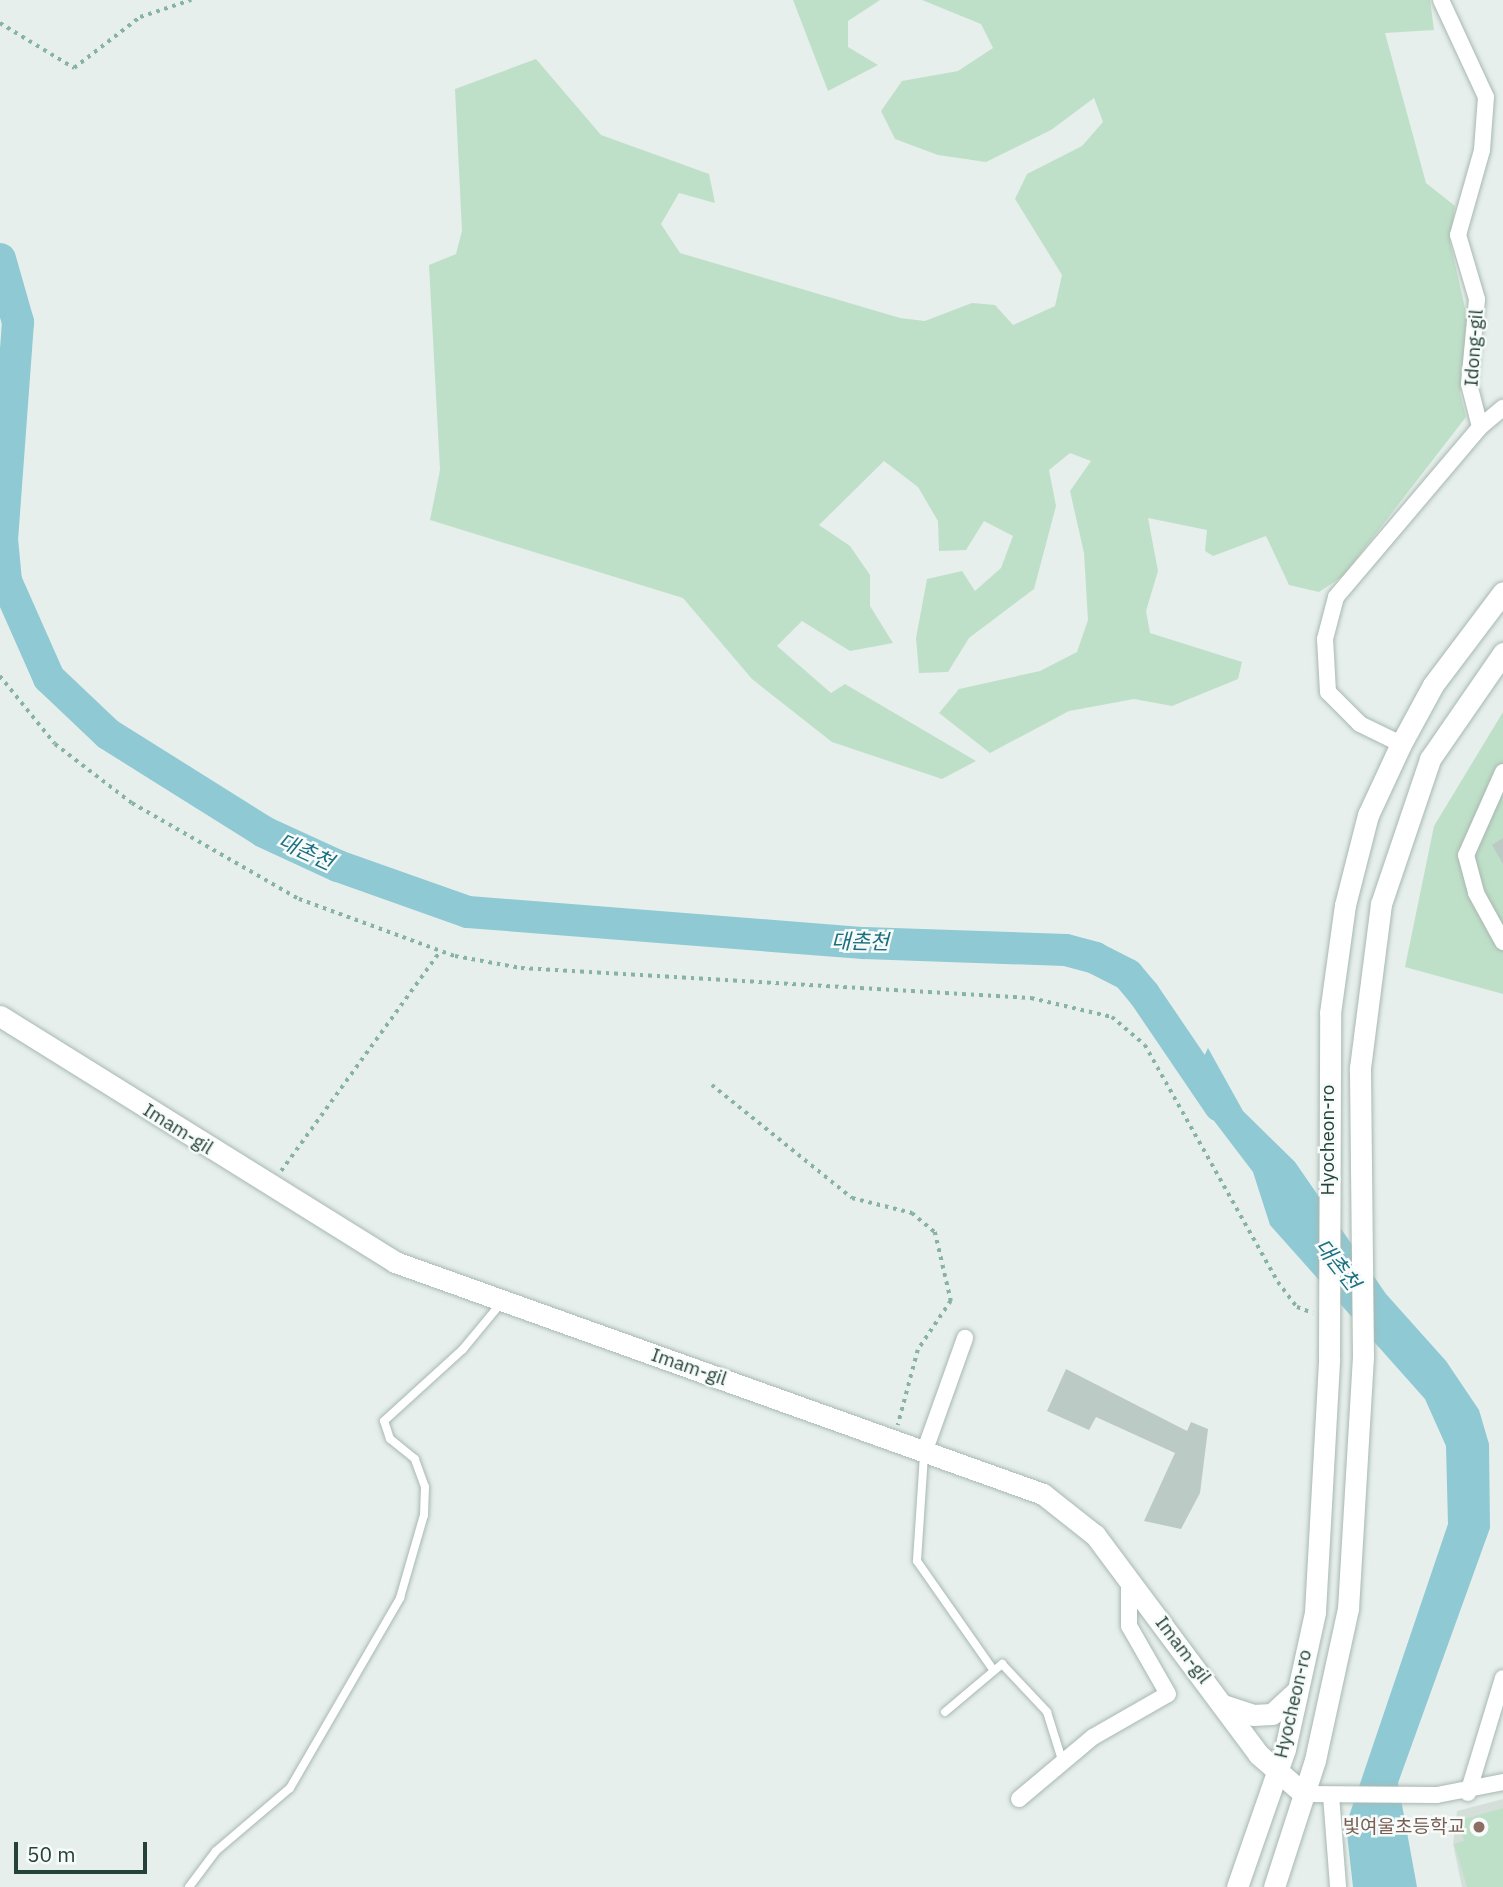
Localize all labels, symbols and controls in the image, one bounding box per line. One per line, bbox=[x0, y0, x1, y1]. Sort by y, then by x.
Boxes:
street label: Idong-gil bbox=[1460, 309, 1488, 387]
water label: 대촌천 bbox=[274, 827, 338, 875]
water label: 대촌천 bbox=[831, 928, 889, 954]
street label: Hyocheon-ro bbox=[1317, 1085, 1339, 1195]
street label: Imam-gil bbox=[139, 1099, 217, 1159]
water label: 대촌천 bbox=[1310, 1233, 1366, 1295]
street label: Imam-gil bbox=[648, 1343, 730, 1391]
street label: Imam-gil bbox=[1150, 1612, 1216, 1688]
street label: Hyocheon-ro bbox=[1269, 1647, 1317, 1761]
place label: 빛여울초등학교 bbox=[1343, 1816, 1465, 1838]
marker: 빛여울초등학교 bbox=[1471, 1819, 1487, 1835]
scale bar bbox=[18, 1828, 150, 1872]
text: 50 m bbox=[27, 1840, 76, 1868]

